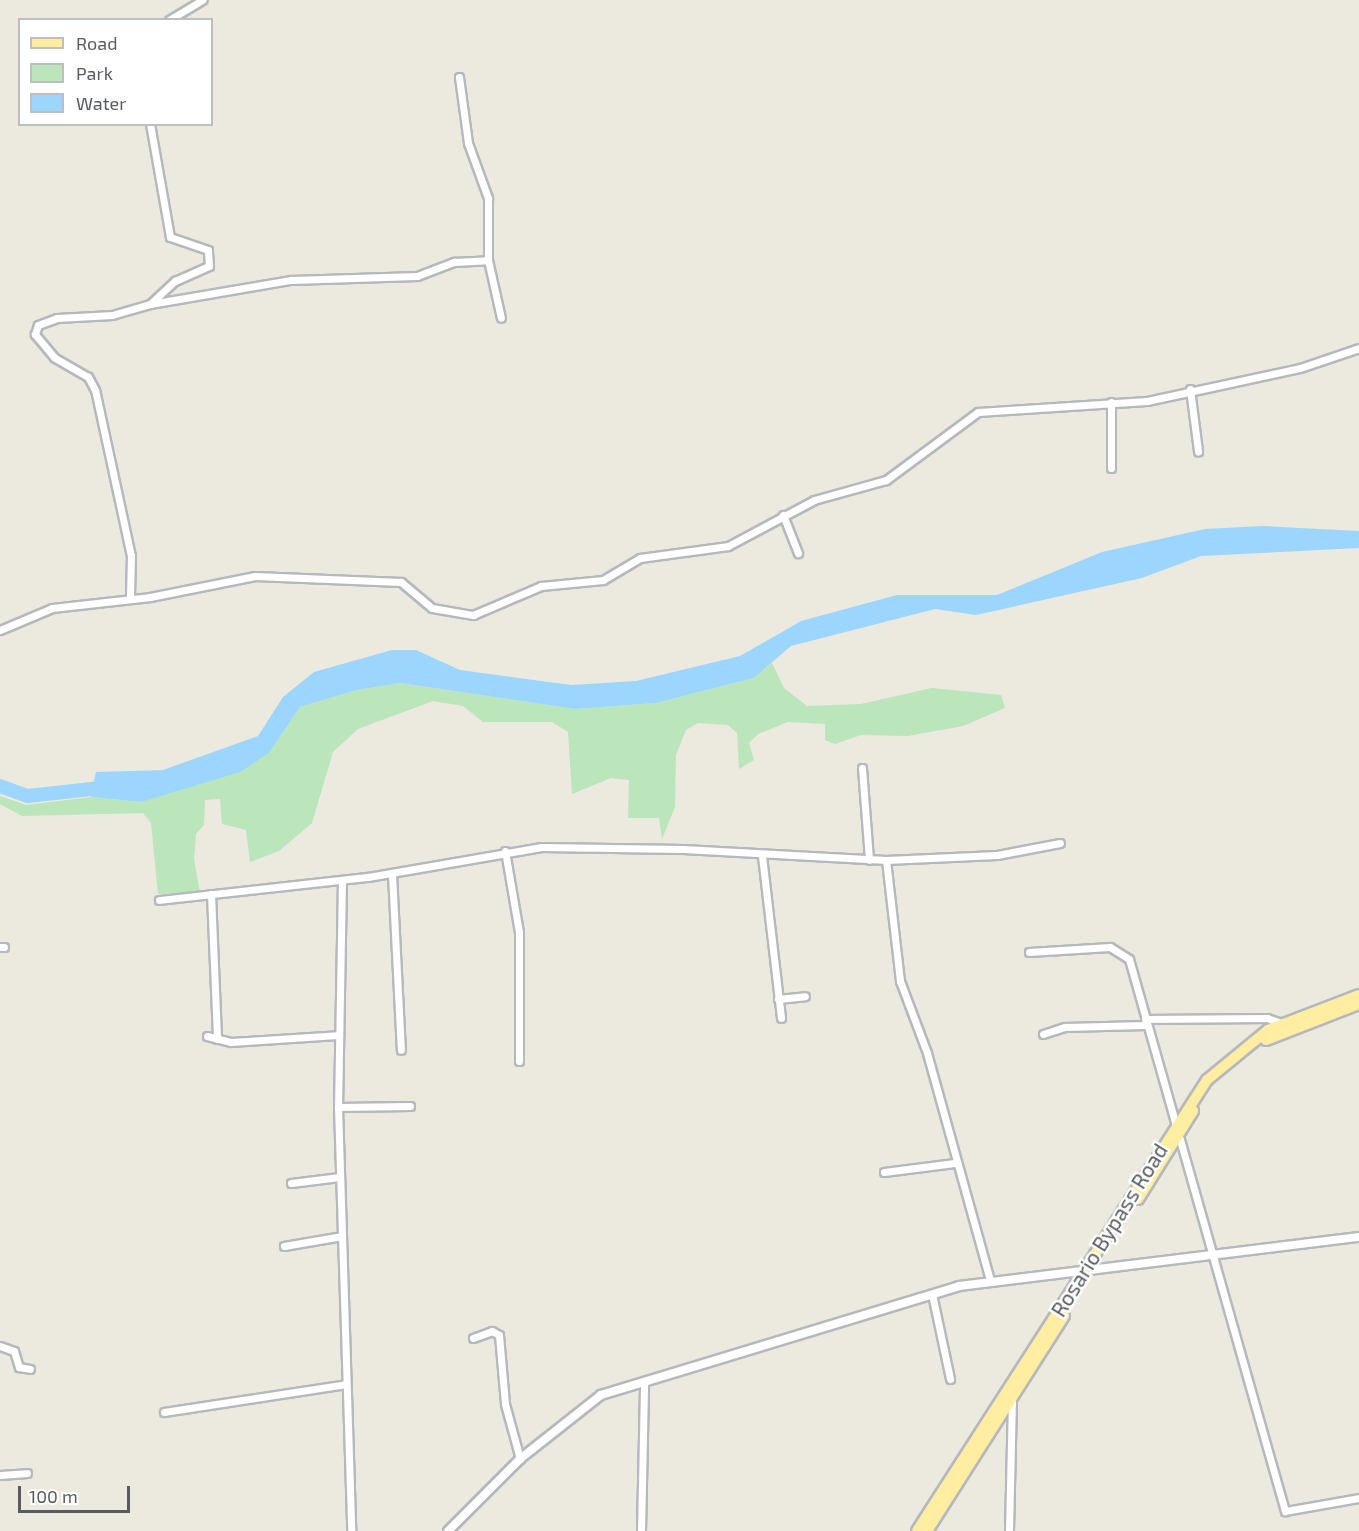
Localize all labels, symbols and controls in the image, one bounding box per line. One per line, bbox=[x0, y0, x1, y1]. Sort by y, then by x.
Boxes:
legend bbox=[18, 18, 213, 126]
text: Road bbox=[76, 32, 117, 54]
text: Park bbox=[76, 62, 113, 84]
text: Water bbox=[76, 92, 126, 114]
street label: Rosario Bypass Road bbox=[1045, 1139, 1173, 1321]
scale bar bbox=[21, 1474, 134, 1512]
text: 100 m bbox=[29, 1485, 78, 1507]

